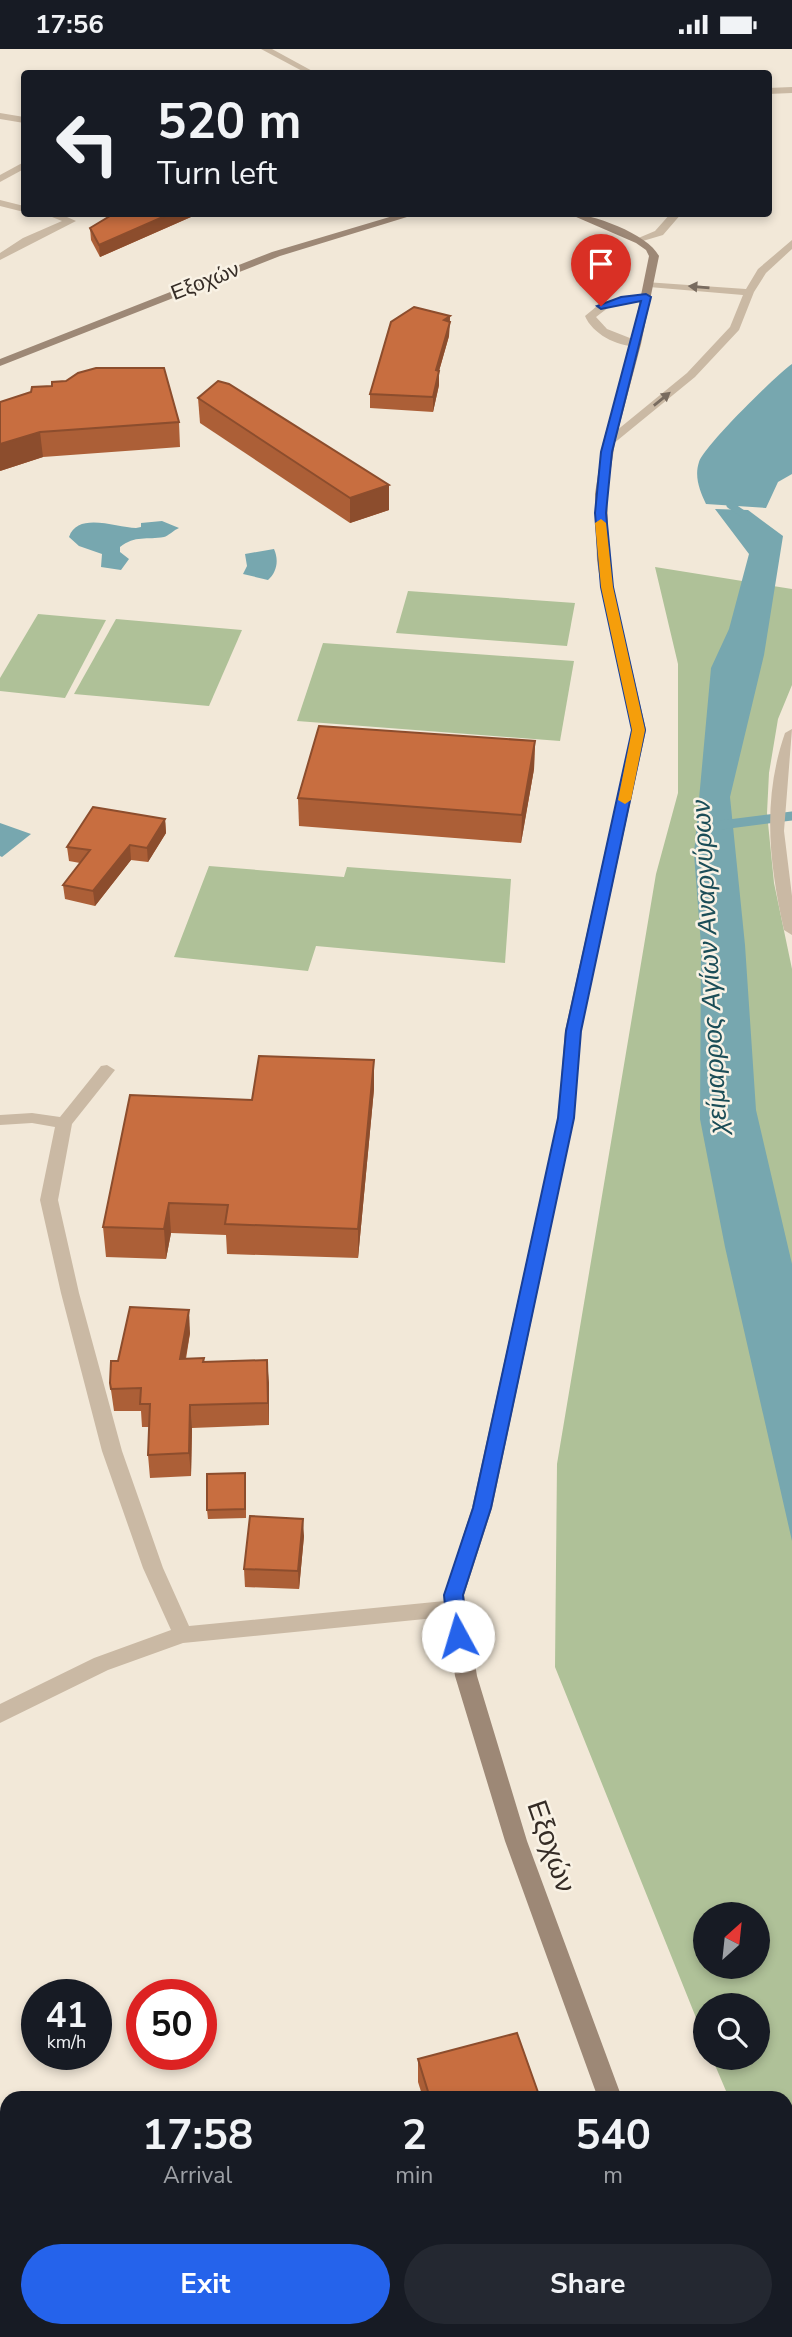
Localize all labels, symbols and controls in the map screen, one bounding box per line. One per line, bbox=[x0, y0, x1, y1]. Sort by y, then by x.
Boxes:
text: 17:56 bbox=[35, 7, 104, 42]
text: 520 m bbox=[157, 88, 301, 155]
icon: left bbox=[42, 98, 133, 189]
text: Turn left bbox=[157, 152, 277, 195]
pin bbox=[571, 234, 631, 306]
icon: arrive bbox=[582, 245, 620, 283]
street label: Εξοχών bbox=[167, 255, 243, 307]
one-way arrow bbox=[688, 282, 710, 293]
one-way arrow bbox=[652, 391, 670, 406]
water label: χείμαρρος Αγίων Αναργύρων bbox=[683, 799, 736, 1137]
position arrow bbox=[421, 1599, 495, 1673]
street label: Εξοχών bbox=[518, 1795, 584, 1897]
north arrow bbox=[693, 1902, 770, 1979]
map controls bbox=[693, 1902, 770, 2070]
speed limit sign: 50 bbox=[126, 1979, 217, 2070]
text: 41 bbox=[45, 1992, 88, 2039]
button: search bbox=[693, 1993, 770, 2070]
text: km/h bbox=[47, 2030, 86, 2054]
text: 17:58 bbox=[142, 2107, 253, 2164]
text: 2 bbox=[402, 2107, 427, 2164]
text: 540 bbox=[575, 2107, 651, 2164]
text: Arrival bbox=[163, 2160, 232, 2191]
text: min bbox=[395, 2160, 433, 2191]
text: m bbox=[603, 2160, 623, 2191]
button: Exit bbox=[21, 2244, 390, 2324]
button: Share bbox=[404, 2244, 772, 2324]

